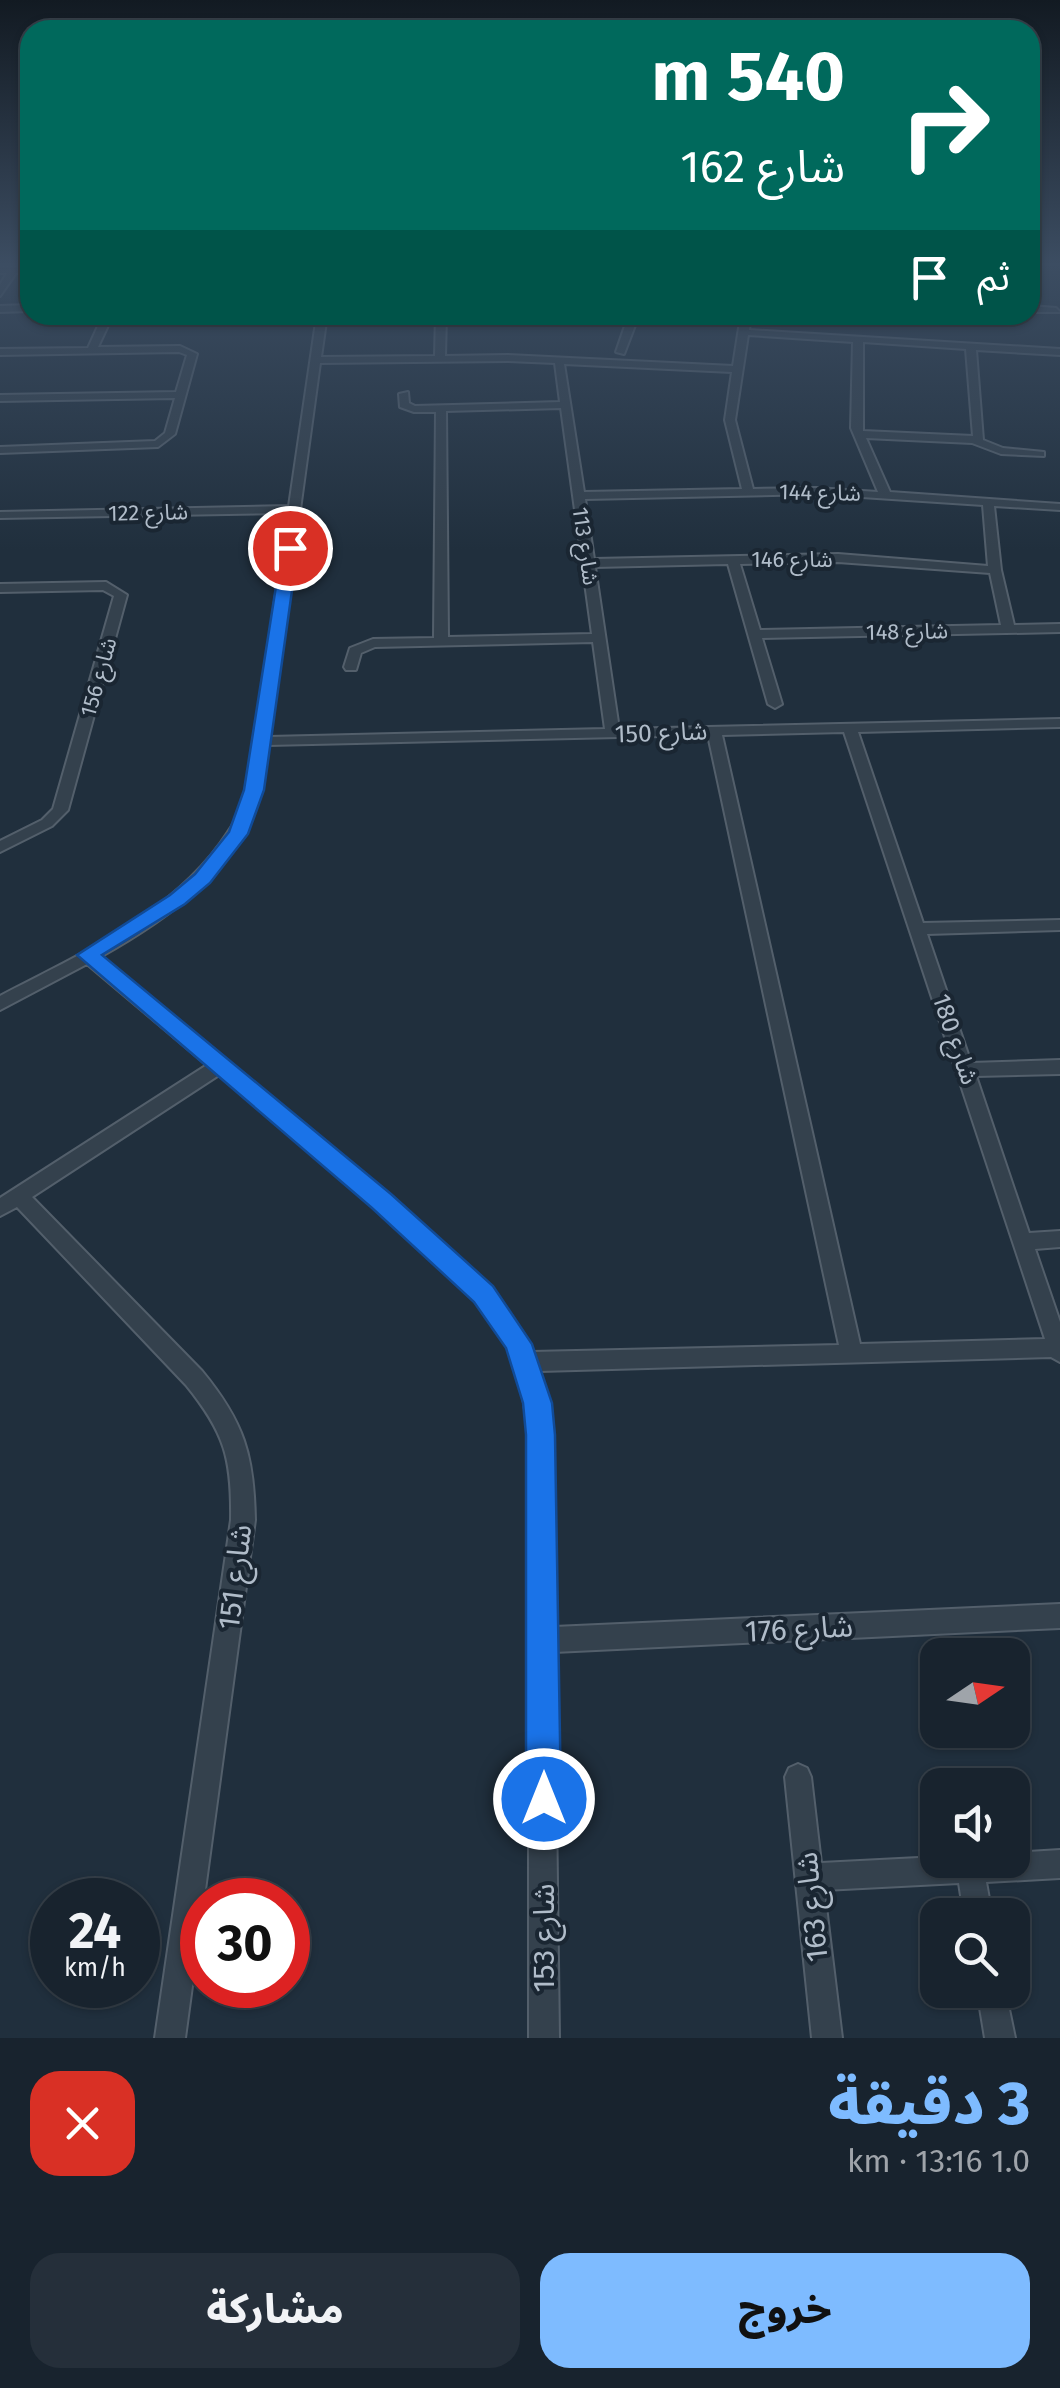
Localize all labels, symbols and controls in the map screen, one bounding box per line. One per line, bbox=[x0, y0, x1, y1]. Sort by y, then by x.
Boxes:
text: 540 m bbox=[651, 35, 845, 119]
icon: right bbox=[880, 60, 1010, 190]
text: شارع 162 bbox=[680, 140, 845, 194]
icon: arrive bbox=[902, 250, 957, 305]
text: ثم bbox=[977, 254, 1010, 300]
street label: شارع 144 bbox=[779, 478, 861, 510]
street label: شارع 122 bbox=[108, 498, 188, 530]
street label: شارع 113 bbox=[564, 505, 604, 587]
pin bbox=[248, 506, 333, 591]
icon: arrive bbox=[263, 521, 318, 576]
street label: شارع 146 bbox=[751, 546, 833, 576]
street label: شارع 148 bbox=[866, 617, 948, 649]
street label: شارع 156 bbox=[74, 634, 126, 721]
street label: شارع 150 bbox=[614, 716, 708, 753]
street label: شارع 180 bbox=[923, 990, 985, 1090]
street label: شارع 151 bbox=[211, 1522, 263, 1632]
street label: شارع 176 bbox=[744, 1608, 854, 1654]
north arrow bbox=[920, 1638, 1030, 1748]
map controls bbox=[920, 1638, 1030, 2008]
position arrow bbox=[492, 1747, 596, 1851]
button: sound bbox=[920, 1768, 1030, 1878]
street label: شارع 163 bbox=[788, 1850, 840, 1964]
speed limit sign: 30 bbox=[180, 1878, 310, 2008]
street label: شارع 153 bbox=[526, 1883, 566, 1993]
button: search bbox=[920, 1898, 1030, 2008]
text: 24 bbox=[69, 1901, 121, 1961]
text: km/h bbox=[64, 1953, 126, 1983]
text: 3 دقيقة bbox=[828, 2068, 1030, 2140]
button: close bbox=[30, 2071, 135, 2176]
text: 1.0 km · 13:16 bbox=[847, 2142, 1030, 2180]
button: مشاركة bbox=[30, 2253, 520, 2368]
button: خروج bbox=[540, 2253, 1030, 2368]

